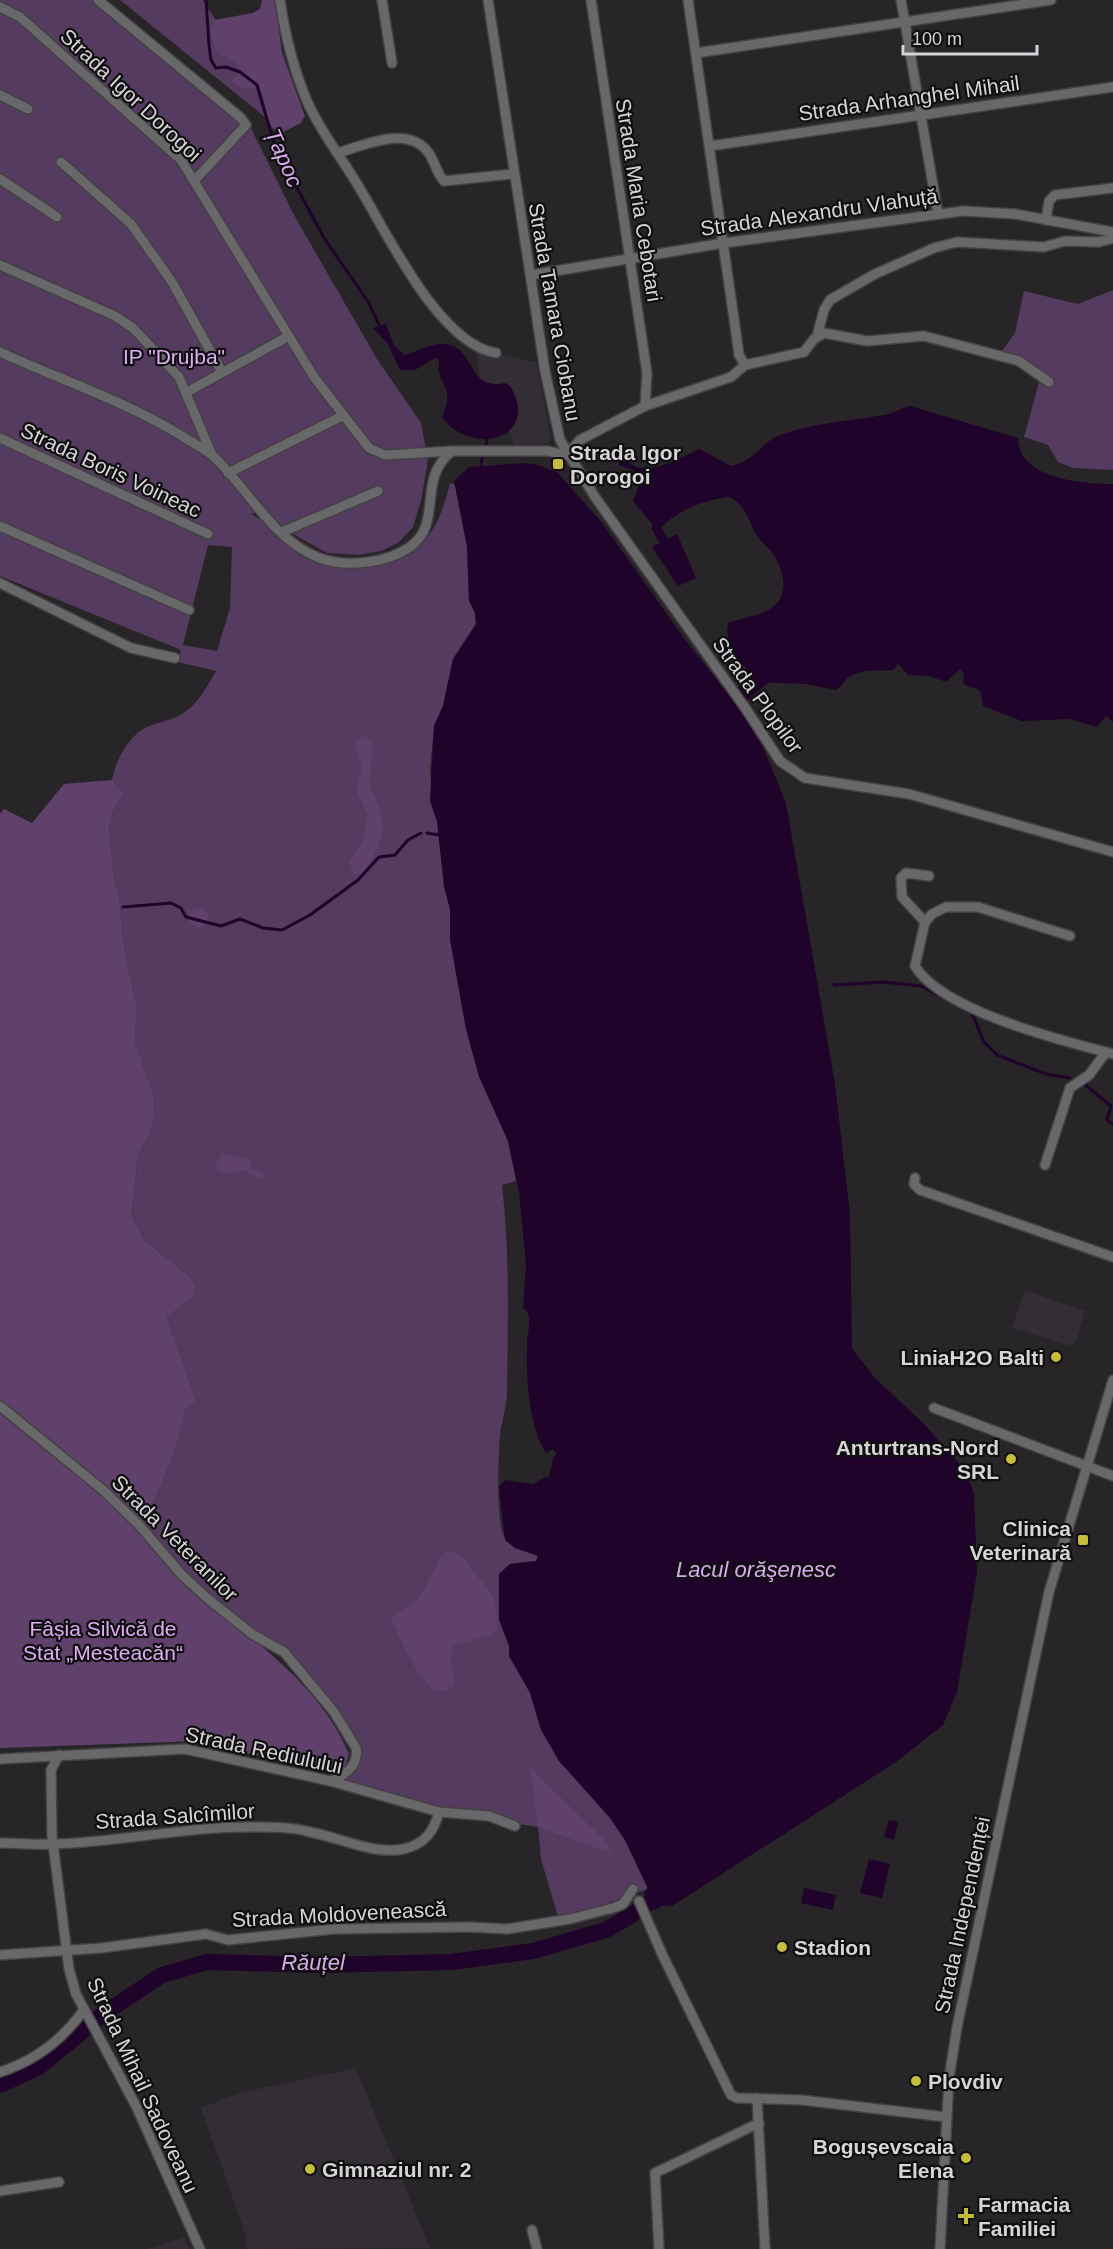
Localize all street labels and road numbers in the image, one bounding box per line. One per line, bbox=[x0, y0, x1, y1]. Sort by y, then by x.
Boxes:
street label: Strada Igor Dorogoi bbox=[56, 24, 206, 166]
street label: Strada Arhanghel Mihail bbox=[797, 71, 1021, 125]
street label: Strada Maria Cebotari bbox=[612, 97, 666, 303]
street label: Strada Аlexandru Vlahuță bbox=[699, 184, 939, 240]
street label: Strada Tamara Ciobanu bbox=[524, 201, 586, 423]
street label: Strada Boris Voineac bbox=[17, 418, 205, 522]
street label: Strada Plopilor bbox=[708, 633, 808, 757]
street label: Strada Veteranilor bbox=[107, 1470, 243, 1606]
street label: Strada Rediulului bbox=[183, 1722, 345, 1778]
street label: Strada Salcîmilor bbox=[94, 1799, 256, 1833]
street label: Strada Independenței bbox=[930, 1814, 994, 2016]
street label: Strada Moldovenească bbox=[231, 1897, 447, 1931]
street label: Strada Mihail Sadoveanu bbox=[83, 1974, 203, 2196]

